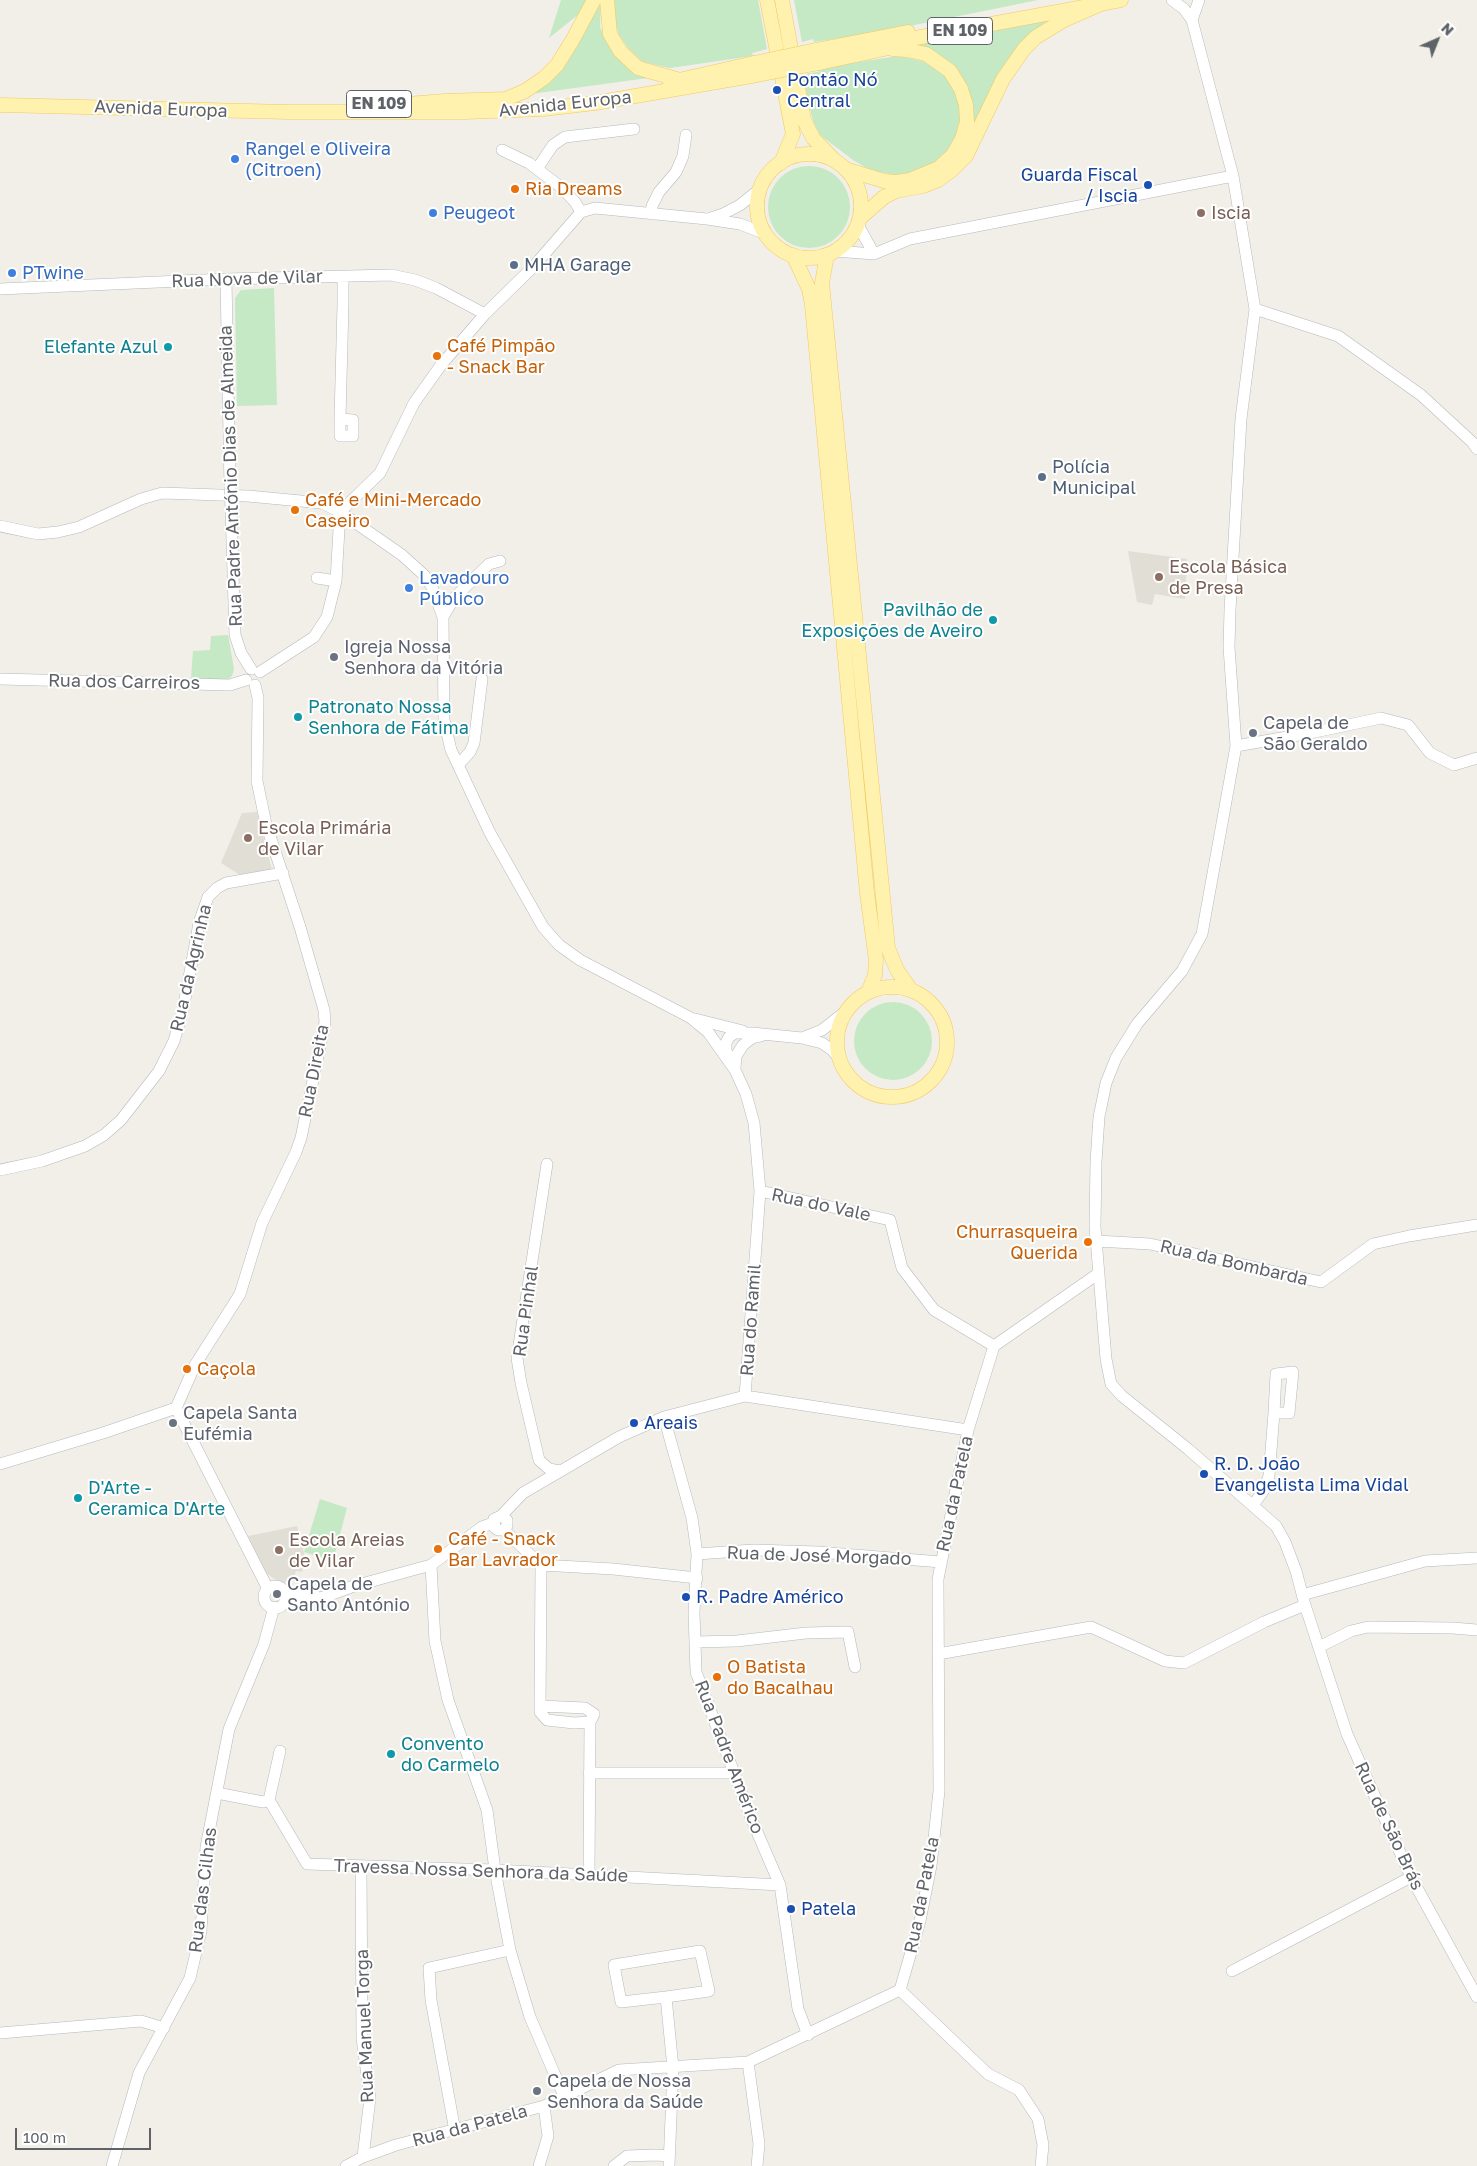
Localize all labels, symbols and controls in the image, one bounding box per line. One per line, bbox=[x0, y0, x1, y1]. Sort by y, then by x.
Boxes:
north arrow bbox=[1412, 15, 1462, 65]
road number: EN 109 bbox=[928, 18, 992, 44]
text: N bbox=[1438, 19, 1457, 39]
place label: Pontão Nó Central bbox=[787, 69, 877, 112]
marker: Pontão Nó Central bbox=[771, 84, 783, 96]
street label: Avenida Europa bbox=[497, 86, 633, 122]
road number: EN 109 bbox=[346, 90, 412, 118]
street label: Avenida Europa bbox=[94, 96, 228, 122]
place label: Rangel e Oliveira (Citroen) bbox=[245, 138, 391, 180]
marker: Rangel e Oliveira (Citroen) bbox=[229, 153, 241, 165]
place label: Guarda Fiscal / Iscia bbox=[1021, 164, 1138, 206]
place label: Ria Dreams bbox=[525, 178, 622, 200]
marker: Guarda Fiscal / Iscia bbox=[1142, 179, 1154, 191]
marker: Ria Dreams bbox=[509, 183, 521, 195]
place label: Peugeot bbox=[443, 202, 515, 224]
place label: Iscia bbox=[1211, 202, 1251, 224]
marker: Peugeot bbox=[427, 207, 439, 219]
marker: Iscia bbox=[1195, 207, 1207, 219]
place label: MHA Garage bbox=[524, 254, 631, 276]
marker: MHA Garage bbox=[508, 259, 520, 271]
place label: PTwine bbox=[22, 262, 84, 284]
street label: Rua Nova de Vilar bbox=[171, 266, 323, 292]
marker: PTwine bbox=[6, 267, 18, 279]
street label: Rua Padre António Dias de Almeida bbox=[215, 325, 247, 627]
place label: Café Pimpão - Snack Bar bbox=[447, 335, 555, 378]
place label: Elefante Azul bbox=[44, 336, 158, 358]
marker: Elefante Azul bbox=[162, 341, 174, 353]
marker: Café Pimpão - Snack Bar bbox=[431, 350, 443, 362]
place label: Polícia Municipal bbox=[1052, 456, 1136, 498]
marker: Polícia Municipal bbox=[1036, 471, 1048, 483]
place label: Café e Mini-Mercado Caseiro bbox=[305, 489, 481, 532]
marker: Café e Mini-Mercado Caseiro bbox=[289, 504, 301, 516]
place label: Escola Básica de Presa bbox=[1169, 556, 1287, 598]
place label: Lavadouro Público bbox=[419, 567, 509, 610]
marker: Escola Básica de Presa bbox=[1153, 571, 1165, 583]
marker: Lavadouro Público bbox=[403, 582, 415, 594]
place label: Pavilhão de Exposições de Aveiro bbox=[801, 599, 983, 642]
marker: Pavilhão de Exposições de Aveiro bbox=[987, 614, 999, 626]
place label: Igreja Nossa Senhora da Vitória bbox=[344, 636, 503, 679]
marker: Igreja Nossa Senhora da Vitória bbox=[328, 651, 340, 663]
street label: Rua dos Carreiros bbox=[48, 670, 200, 694]
place label: Patronato Nossa Senhora de Fátima bbox=[308, 696, 469, 739]
marker: Patronato Nossa Senhora de Fátima bbox=[292, 711, 304, 723]
place label: Capela de São Geraldo bbox=[1263, 712, 1368, 754]
marker: Capela de São Geraldo bbox=[1247, 727, 1259, 739]
place label: Escola Primária de Vilar bbox=[258, 817, 391, 860]
marker: Escola Primária de Vilar bbox=[242, 832, 254, 844]
street label: Rua da Agrinha bbox=[166, 902, 216, 1034]
street label: Rua Direita bbox=[294, 1023, 334, 1119]
street label: Rua do Vale bbox=[769, 1184, 873, 1226]
place label: Churrasqueira Querida bbox=[956, 1221, 1078, 1264]
street label: Rua da Bombarda bbox=[1158, 1235, 1310, 1291]
marker: Churrasqueira Querida bbox=[1082, 1236, 1094, 1248]
street label: Rua do Ramil bbox=[736, 1263, 766, 1377]
street label: Rua Pinhal bbox=[509, 1264, 543, 1358]
place label: Caçola bbox=[197, 1358, 256, 1380]
marker: Caçola bbox=[181, 1363, 193, 1375]
place label: Capela Santa Eufémia bbox=[183, 1402, 297, 1445]
place label: Areais bbox=[644, 1412, 698, 1434]
marker: Capela Santa Eufémia bbox=[167, 1417, 179, 1429]
marker: Areais bbox=[628, 1417, 640, 1429]
street label: Rua da Patela bbox=[932, 1434, 978, 1554]
place label: R. D. João Evangelista Lima Vidal bbox=[1214, 1453, 1409, 1496]
marker: R. D. João Evangelista Lima Vidal bbox=[1198, 1468, 1210, 1480]
place label: D'Arte - Ceramica D'Arte bbox=[88, 1477, 225, 1520]
marker: D'Arte - Ceramica D'Arte bbox=[72, 1492, 84, 1504]
place label: Café - Snack Bar Lavrador bbox=[448, 1528, 558, 1570]
place label: Escola Areias de Vilar bbox=[289, 1529, 404, 1572]
street label: Rua de José Morgado bbox=[726, 1542, 912, 1570]
marker: Café - Snack Bar Lavrador bbox=[432, 1543, 444, 1555]
marker: Escola Areias de Vilar bbox=[273, 1544, 285, 1556]
place label: Capela de Santo António bbox=[287, 1573, 410, 1616]
place label: R. Padre Américo bbox=[696, 1586, 844, 1608]
marker: Capela de Santo António bbox=[271, 1588, 283, 1600]
marker: R. Padre Américo bbox=[680, 1591, 692, 1603]
place label: O Batista do Bacalhau bbox=[727, 1656, 833, 1698]
marker: O Batista do Bacalhau bbox=[711, 1671, 723, 1683]
street label: Rua Padre Américo bbox=[690, 1677, 768, 1837]
place label: Convento do Carmelo bbox=[401, 1733, 500, 1776]
marker: Convento do Carmelo bbox=[385, 1748, 397, 1760]
street label: Rua de São Brás bbox=[1350, 1758, 1428, 1894]
street label: Rua das Cilhas bbox=[185, 1826, 221, 1954]
street label: Rua da Patela bbox=[900, 1835, 944, 1955]
street label: Travessa Nossa Senhora da Saúde bbox=[333, 1855, 629, 1887]
place label: Patela bbox=[801, 1898, 856, 1920]
marker: Patela bbox=[785, 1903, 797, 1915]
street label: Rua Manuel Torga bbox=[352, 1949, 378, 2103]
place label: Capela de Nossa Senhora da Saúde bbox=[547, 2070, 703, 2112]
marker: Capela de Nossa Senhora da Saúde bbox=[531, 2085, 543, 2097]
street label: Rua da Patela bbox=[410, 2100, 530, 2152]
scale bar bbox=[18, 2118, 154, 2150]
text: 100 m bbox=[23, 2128, 66, 2146]

